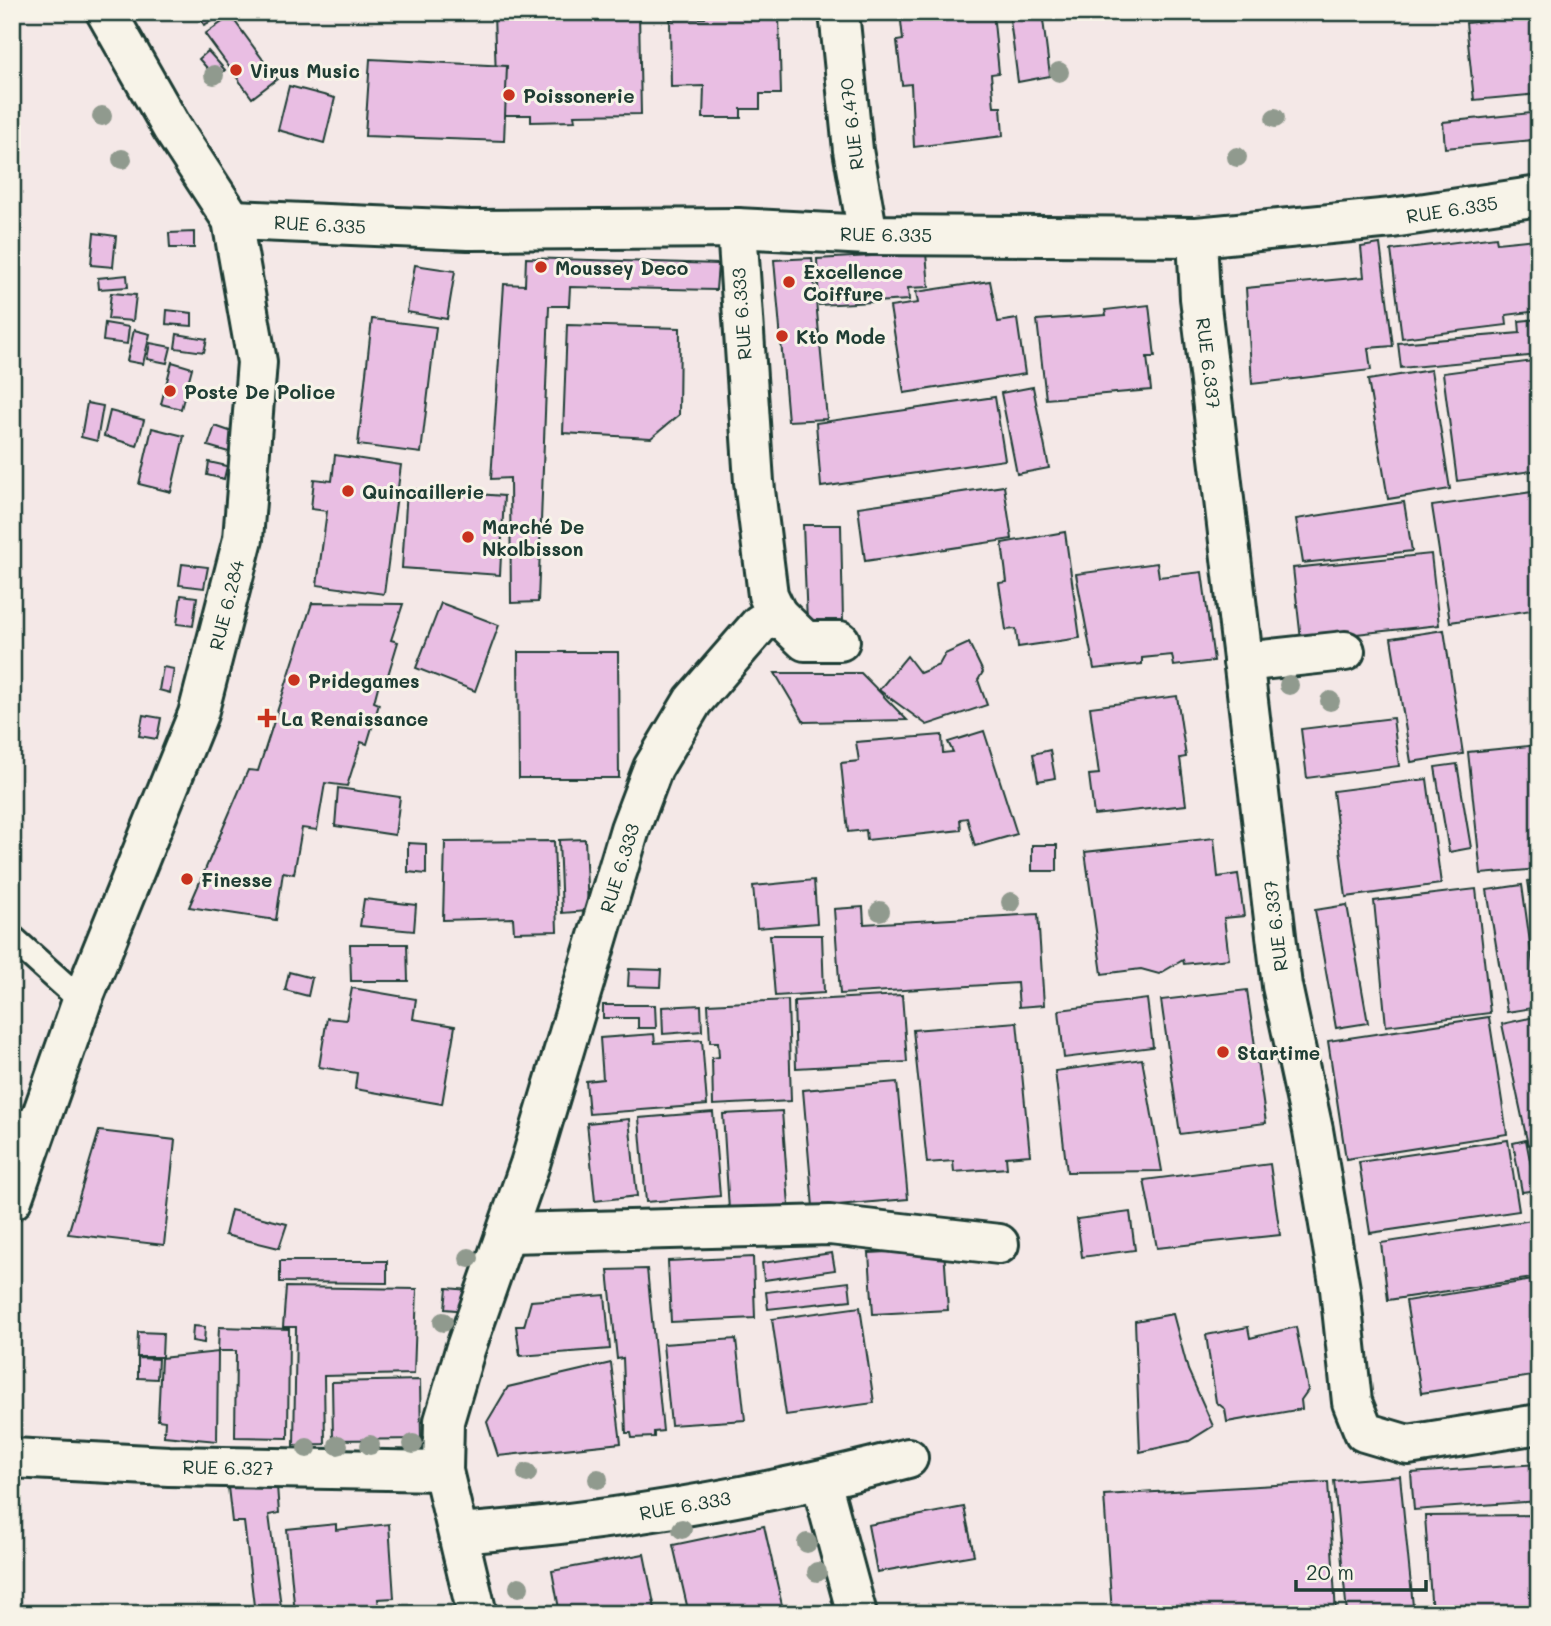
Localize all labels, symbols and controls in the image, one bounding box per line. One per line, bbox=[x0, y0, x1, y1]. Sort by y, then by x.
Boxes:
place label: Virus Music bbox=[250, 58, 360, 83]
marker: Virus Music bbox=[228, 62, 244, 78]
street label: RUE 6.470 bbox=[833, 76, 869, 171]
place label: Poissonerie bbox=[523, 83, 635, 108]
marker: Poissonerie bbox=[501, 87, 517, 103]
street label: RUE 6.335 bbox=[1404, 189, 1500, 229]
street label: RUE 6.335 bbox=[273, 209, 367, 239]
street label: RUE 6.335 bbox=[840, 221, 932, 247]
place label: Moussey Deco bbox=[555, 255, 688, 280]
marker: Moussey Deco bbox=[533, 259, 549, 275]
place label: Excellence Coiffure bbox=[803, 259, 903, 306]
street label: RUE 6.333 bbox=[725, 267, 757, 361]
marker: Excellence Coiffure bbox=[781, 274, 797, 290]
street label: RUE 6.337 bbox=[1191, 316, 1227, 410]
place label: Kto Mode bbox=[796, 324, 886, 349]
marker: Kto Mode bbox=[774, 328, 790, 344]
place label: Poste De Police bbox=[184, 379, 335, 404]
marker: Poste De Police bbox=[162, 383, 178, 399]
place label: Quincaillerie bbox=[362, 479, 484, 504]
marker: Quincaillerie bbox=[340, 483, 356, 499]
place label: Marché De Nkolbisson bbox=[482, 514, 584, 561]
marker: Marché De Nkolbisson bbox=[460, 529, 476, 545]
street label: RUE 6.284 bbox=[203, 557, 249, 653]
place label: Pridegames bbox=[308, 668, 420, 693]
marker: Pridegames bbox=[286, 672, 302, 688]
place label: La Renaissance bbox=[281, 706, 428, 731]
marker: La Renaissance bbox=[259, 710, 275, 726]
street label: RUE 6.333 bbox=[594, 820, 644, 916]
place label: Finesse bbox=[201, 867, 272, 892]
marker: Finesse bbox=[179, 871, 195, 887]
street label: RUE 6.337 bbox=[1257, 879, 1293, 973]
place label: Startime bbox=[1237, 1040, 1320, 1065]
marker: Startime bbox=[1215, 1044, 1231, 1060]
street label: RUE 6.327 bbox=[182, 1454, 274, 1480]
street label: RUE 6.333 bbox=[637, 1485, 733, 1525]
scale bar bbox=[1296, 1549, 1425, 1593]
text: 20 m bbox=[1306, 1558, 1354, 1585]

